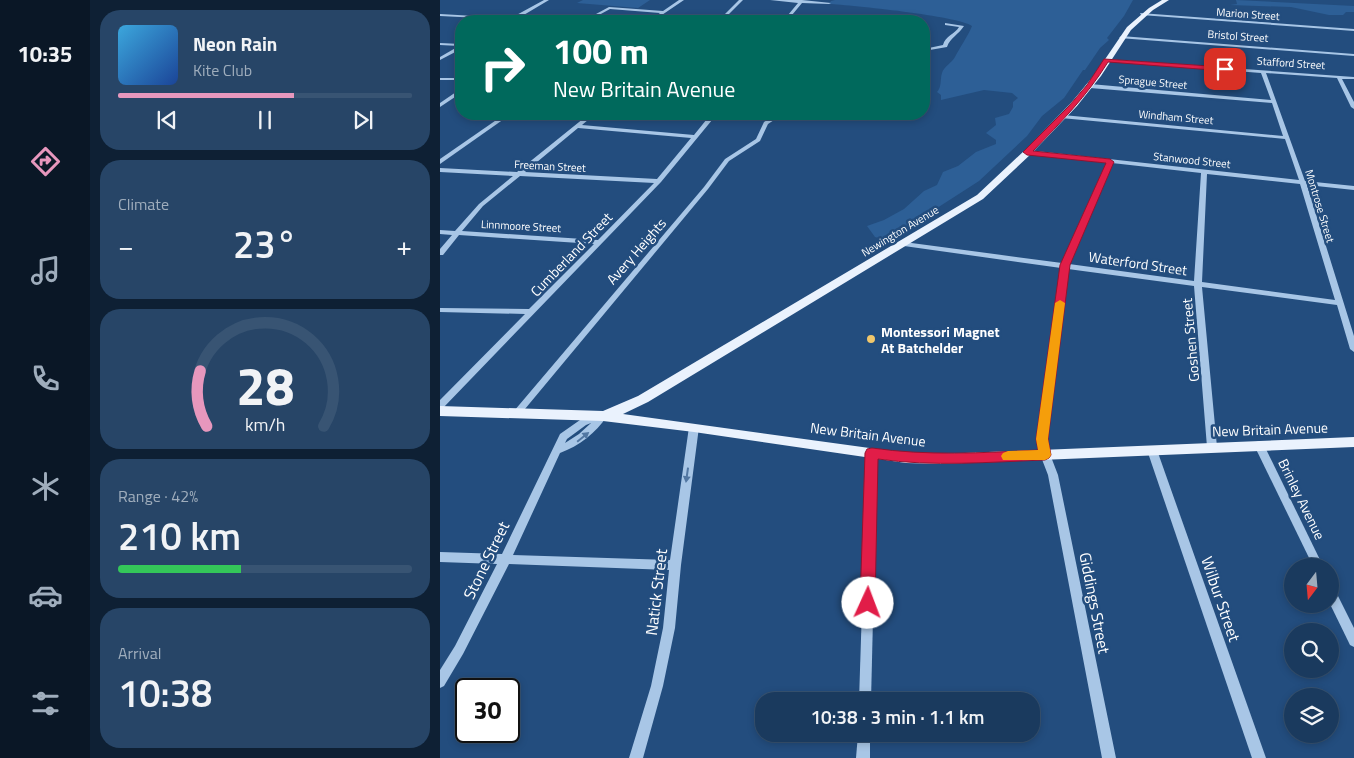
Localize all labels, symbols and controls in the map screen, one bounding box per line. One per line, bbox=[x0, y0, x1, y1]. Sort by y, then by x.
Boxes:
street label: Marion Street bbox=[1216, 4, 1280, 24]
text: 100 m bbox=[553, 24, 649, 78]
street label: Bristol Street bbox=[1207, 26, 1269, 46]
text: Neon Rain bbox=[193, 29, 277, 58]
icon: right bbox=[470, 35, 535, 100]
text: 10:35 bbox=[18, 37, 72, 71]
pin bbox=[1204, 48, 1246, 90]
street label: Stafford Street bbox=[1256, 53, 1326, 73]
icon: arrive bbox=[1211, 55, 1239, 83]
text: Kite Club bbox=[193, 58, 252, 82]
street label: Sprague Street bbox=[1118, 71, 1188, 93]
text: New Britain Avenue bbox=[553, 72, 735, 106]
icon: previous bbox=[153, 106, 181, 134]
icon: pause bbox=[251, 106, 279, 134]
icon: next bbox=[349, 106, 377, 134]
street label: Windham Street bbox=[1138, 106, 1214, 128]
icon: directions bbox=[28, 144, 63, 179]
street label: Stanwood Street bbox=[1153, 148, 1232, 172]
street label: Freeman Street bbox=[514, 156, 586, 176]
street label: Montrose Street bbox=[1301, 167, 1339, 245]
text: Climate bbox=[118, 192, 169, 216]
street label: Newington Avenue bbox=[858, 201, 942, 260]
street label: Cumberland Street bbox=[525, 207, 617, 301]
street label: Avery Heights bbox=[601, 213, 671, 289]
text: 23° bbox=[233, 215, 297, 273]
street label: Linnmoore Street bbox=[480, 216, 562, 236]
text: − bbox=[118, 224, 134, 267]
text: + bbox=[396, 224, 412, 267]
street label: Waterford Street bbox=[1087, 246, 1189, 280]
icon: music bbox=[28, 253, 63, 288]
street label: Goshen Street bbox=[1176, 297, 1204, 383]
place label: Montessori Magnet At Batchelder bbox=[881, 321, 1000, 358]
marker: Montessori Magnet At Batchelder bbox=[865, 333, 877, 345]
text: 28 bbox=[236, 346, 294, 425]
icon: phone bbox=[28, 361, 63, 396]
text: km/h bbox=[245, 411, 285, 438]
street label: New Britain Avenue bbox=[1212, 416, 1328, 442]
street label: New Britain Avenue bbox=[809, 417, 927, 451]
one-way arrow bbox=[576, 431, 589, 442]
street label: Brinley Avenue bbox=[1273, 455, 1331, 543]
one-way arrow bbox=[683, 467, 691, 483]
icon: climate bbox=[28, 469, 63, 504]
text: Range · 42% bbox=[118, 484, 198, 508]
text: 210 km bbox=[118, 507, 241, 565]
street label: Stone Street bbox=[457, 517, 515, 603]
street label: Natick Street bbox=[639, 547, 673, 637]
street label: Giddings Street bbox=[1073, 550, 1117, 656]
street label: Wilbur Street bbox=[1195, 553, 1247, 645]
north arrow bbox=[1284, 558, 1339, 612]
map controls bbox=[1284, 558, 1339, 743]
position arrow bbox=[841, 576, 893, 628]
icon: car bbox=[28, 578, 63, 613]
button: search bbox=[1284, 623, 1339, 678]
text: Arrival bbox=[118, 641, 161, 665]
text: 10:38 bbox=[118, 664, 212, 722]
speed limit sign: 30 bbox=[455, 678, 520, 743]
icon: filters bbox=[28, 686, 63, 721]
button: layers bbox=[1284, 688, 1339, 743]
text: 10:38 · 3 min · 1.1 km bbox=[810, 702, 985, 731]

